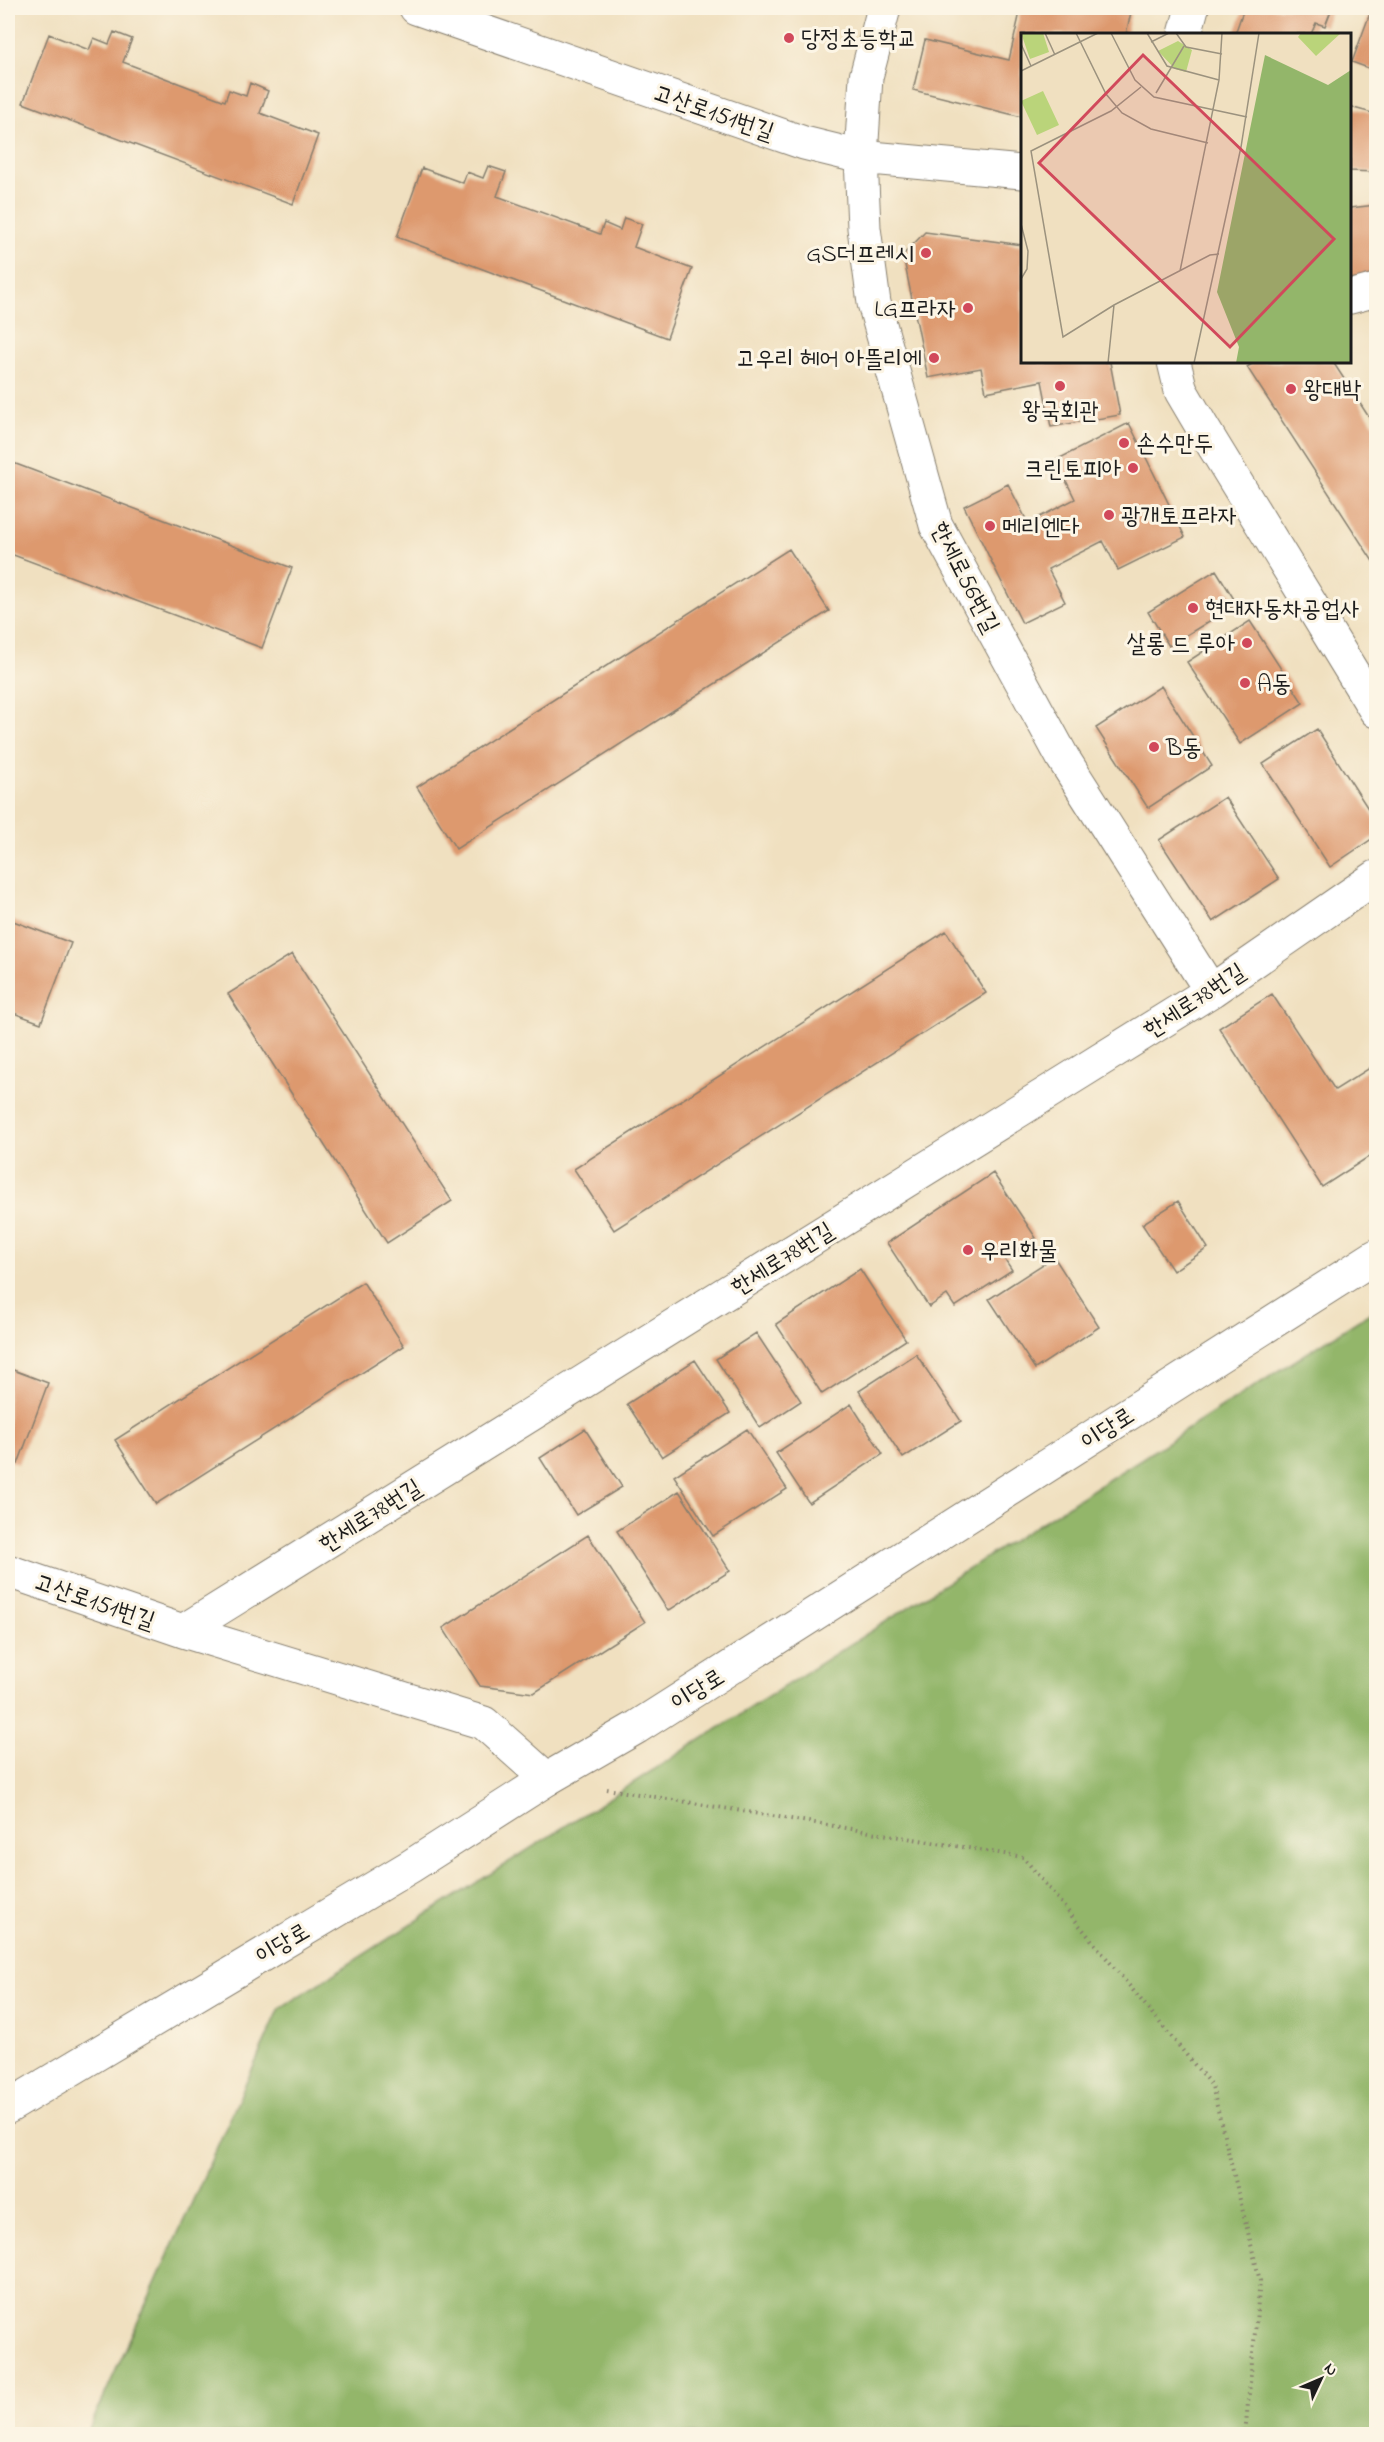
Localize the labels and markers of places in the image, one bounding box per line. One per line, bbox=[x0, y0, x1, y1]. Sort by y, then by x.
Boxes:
place label: 당정초등학교 bbox=[801, 23, 917, 58]
marker: 당정초등학교 bbox=[782, 31, 796, 45]
place label: GS더프레시 bbox=[806, 238, 914, 273]
marker: GS더프레시 bbox=[919, 246, 933, 260]
place label: LG프라자 bbox=[874, 293, 956, 328]
marker: LG프라자 bbox=[961, 301, 975, 315]
place label: 고우리 헤어 아뜰리에 bbox=[736, 343, 922, 378]
marker: 고우리 헤어 아뜰리에 bbox=[927, 351, 941, 365]
place label: 왕대박 bbox=[1303, 374, 1362, 409]
marker: 왕국회관 bbox=[1053, 379, 1067, 393]
marker: 왕대박 bbox=[1284, 382, 1298, 396]
place label: 왕국회관 bbox=[1021, 395, 1099, 430]
place label: 손수만두 bbox=[1136, 428, 1213, 463]
marker: 손수만두 bbox=[1117, 436, 1131, 450]
place label: 크린토피아 bbox=[1024, 453, 1121, 488]
marker: 크린토피아 bbox=[1126, 461, 1140, 475]
place label: 광개토프라자 bbox=[1121, 500, 1237, 535]
marker: 광개토프라자 bbox=[1102, 508, 1116, 522]
place label: 메리엔다 bbox=[1002, 511, 1080, 546]
marker: 메리엔다 bbox=[983, 519, 997, 533]
place label: 현대자동차공업사 bbox=[1205, 593, 1360, 628]
marker: 현대자동차공업사 bbox=[1186, 601, 1200, 615]
place label: 살롱 드 루아 bbox=[1126, 628, 1235, 663]
marker: 살롱 드 루아 bbox=[1240, 636, 1254, 650]
place label: A동 bbox=[1257, 668, 1291, 703]
marker: A동 bbox=[1238, 676, 1252, 690]
place label: B동 bbox=[1165, 732, 1201, 767]
marker: B동 bbox=[1147, 740, 1161, 754]
place label: 우리화물 bbox=[980, 1235, 1057, 1270]
marker: 우리화물 bbox=[961, 1243, 975, 1257]

